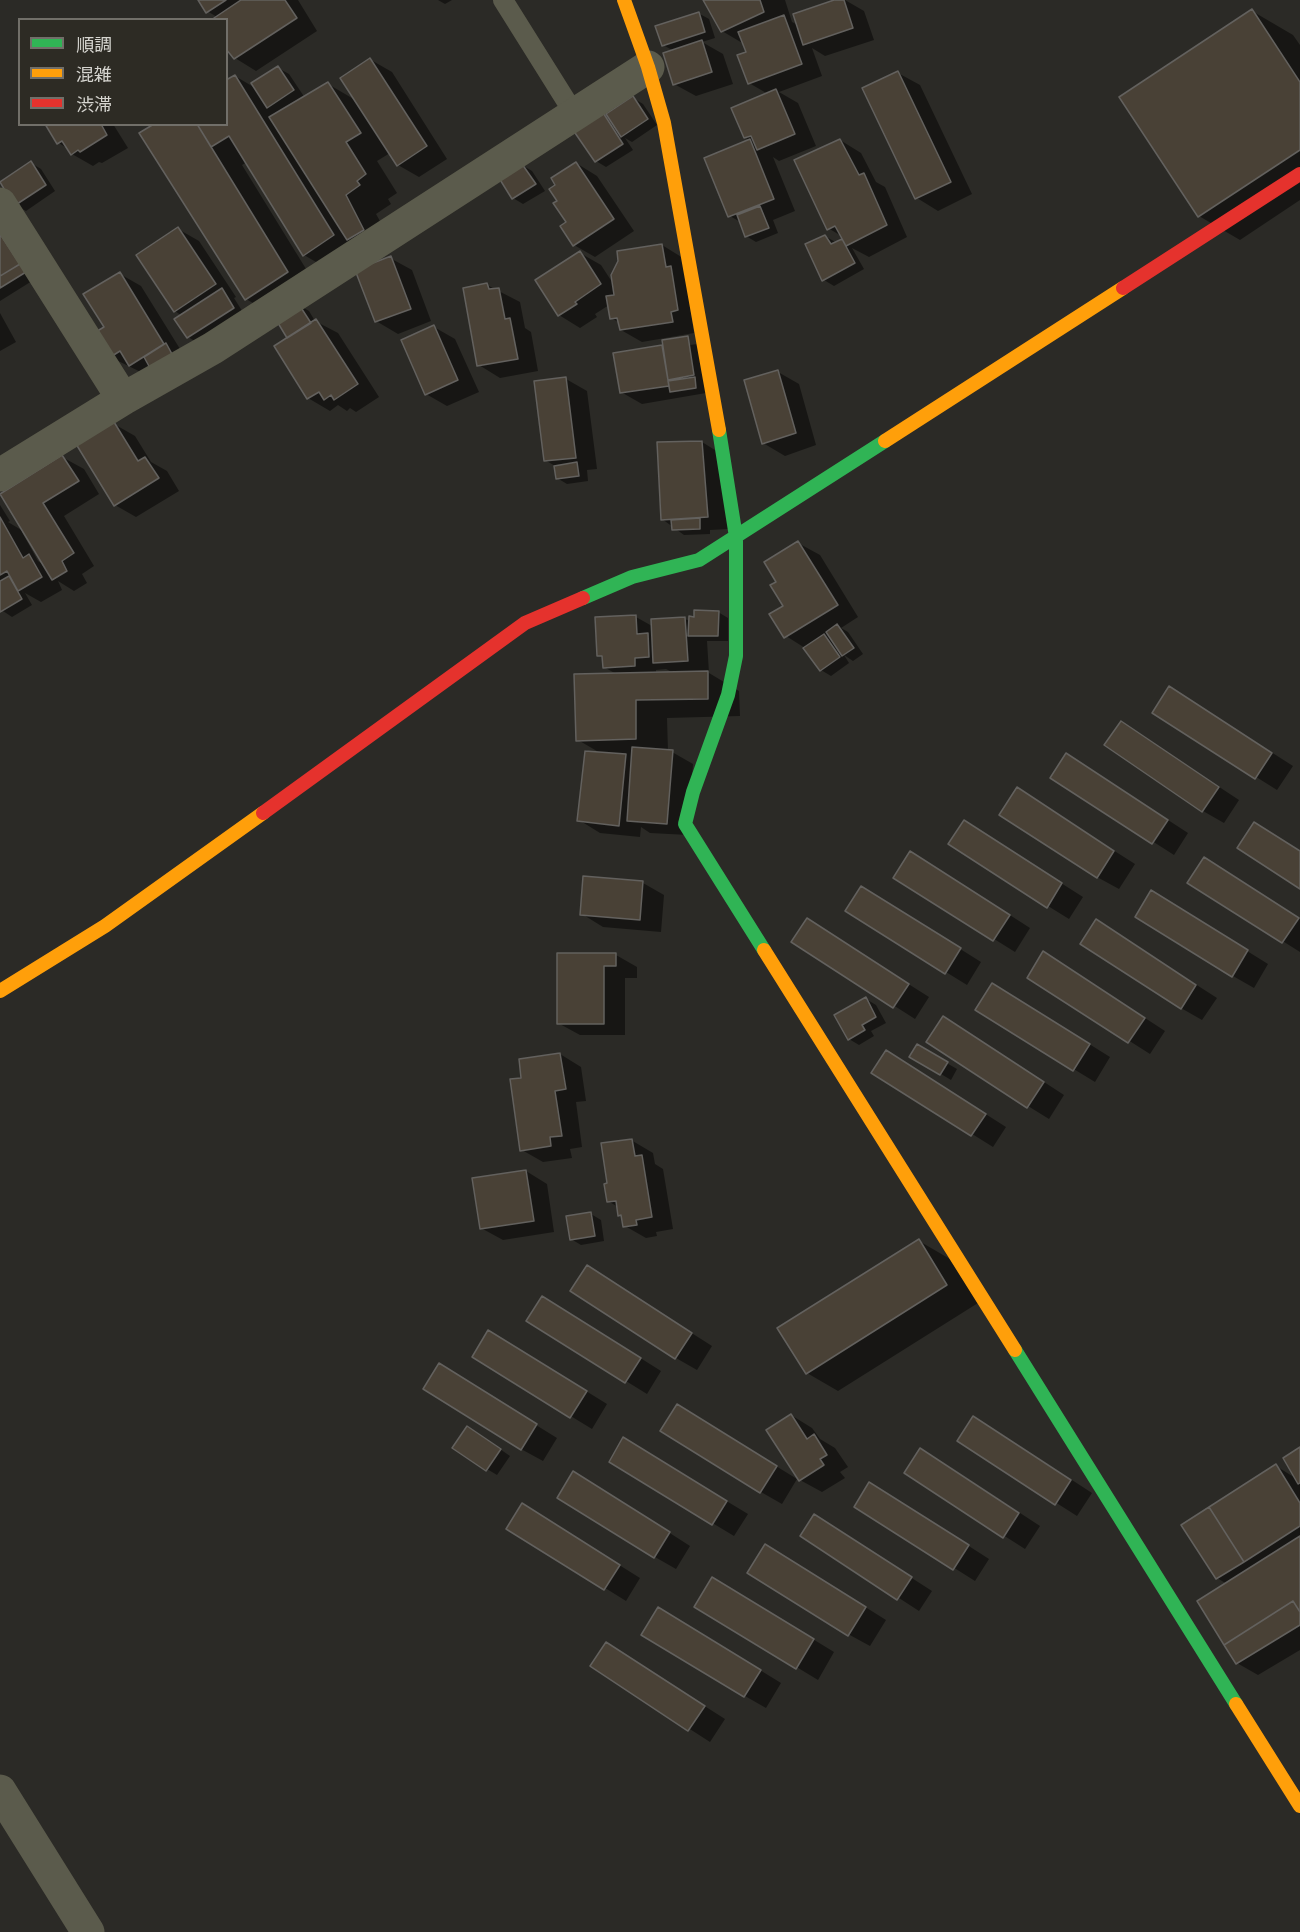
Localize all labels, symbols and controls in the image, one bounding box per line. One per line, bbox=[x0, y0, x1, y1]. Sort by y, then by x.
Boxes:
legend bbox=[18, 18, 228, 126]
text: 順調 bbox=[76, 33, 112, 56]
text: 混雑 bbox=[76, 63, 112, 86]
text: 渋滞 bbox=[76, 93, 112, 116]

